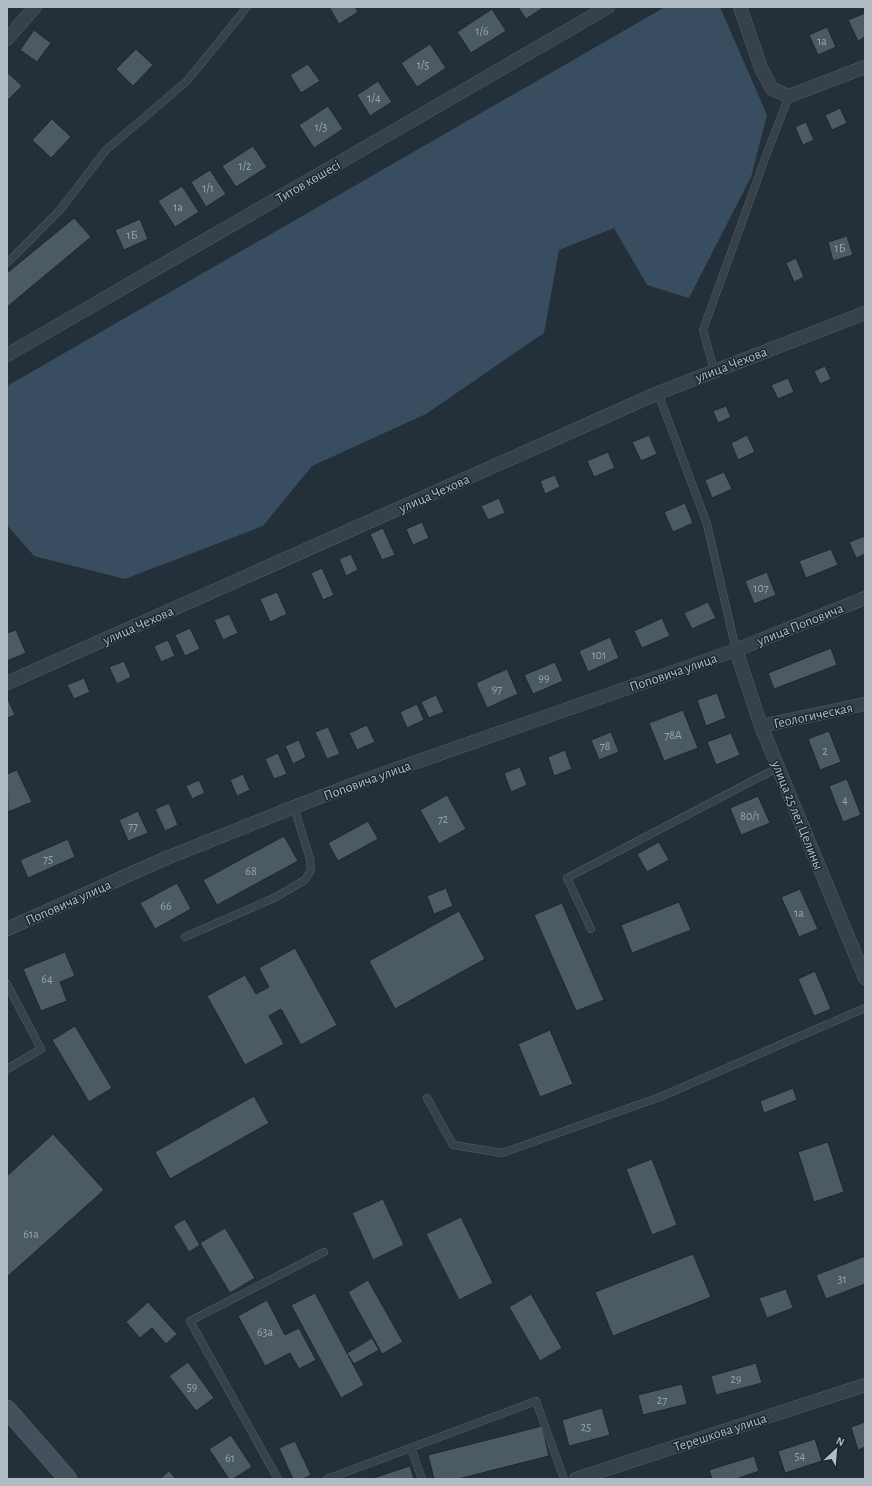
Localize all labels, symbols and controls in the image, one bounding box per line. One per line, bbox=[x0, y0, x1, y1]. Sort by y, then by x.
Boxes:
house number: 1/6 bbox=[475, 25, 489, 37]
house number: 1а bbox=[817, 35, 827, 47]
house number: 1/5 bbox=[417, 59, 429, 71]
house number: 1/4 bbox=[367, 92, 381, 104]
house number: 1/3 bbox=[315, 121, 327, 133]
street label: Титов көшесі bbox=[274, 158, 343, 206]
house number: 1/2 bbox=[238, 160, 252, 172]
house number: 1/1 bbox=[202, 182, 214, 194]
house number: 1а bbox=[173, 201, 183, 213]
house number: 1Б bbox=[127, 229, 138, 241]
house number: 1Б bbox=[835, 242, 846, 254]
street label: улица Чехова bbox=[693, 345, 770, 385]
street label: улица Чехова bbox=[396, 472, 472, 516]
house number: 107 bbox=[753, 582, 769, 594]
street label: улица Поповича bbox=[754, 601, 846, 649]
street label: улица Чехова bbox=[100, 604, 176, 648]
house number: 101 bbox=[592, 649, 606, 661]
street label: Поповича улица bbox=[628, 651, 720, 695]
house number: 99 bbox=[538, 672, 550, 684]
house number: 97 bbox=[492, 683, 502, 695]
street label: Геологическая bbox=[772, 701, 854, 731]
house number: 78А bbox=[664, 729, 682, 741]
house number: 78 bbox=[600, 740, 611, 752]
house number: 2 bbox=[822, 745, 828, 757]
street label: Поповича улица bbox=[322, 758, 413, 803]
street label: улица 25 лет Целины bbox=[768, 758, 825, 872]
house number: 4 bbox=[842, 794, 848, 806]
house number: 80/1 bbox=[740, 810, 760, 822]
house number: 72 bbox=[438, 813, 449, 825]
house number: 77 bbox=[128, 820, 138, 832]
house number: 75 bbox=[43, 853, 53, 865]
house number: 68 bbox=[245, 865, 257, 877]
street label: Поповича улица bbox=[24, 878, 114, 928]
house number: 66 bbox=[160, 900, 172, 912]
house number: 1а bbox=[794, 907, 804, 919]
house number: 64 bbox=[41, 973, 53, 985]
house number: 61а bbox=[23, 1228, 39, 1240]
house number: 31 bbox=[837, 1273, 847, 1285]
house number: 63а bbox=[257, 1326, 274, 1338]
house number: 29 bbox=[730, 1373, 742, 1385]
house number: 59 bbox=[187, 1381, 198, 1393]
house number: 27 bbox=[657, 1394, 667, 1406]
street label: Терешкова улица bbox=[672, 1411, 769, 1455]
house number: 25 bbox=[581, 1421, 591, 1433]
north arrow bbox=[816, 1430, 856, 1470]
text: N bbox=[834, 1435, 846, 1448]
house number: 54 bbox=[795, 1450, 806, 1462]
house number: 61 bbox=[225, 1452, 235, 1464]

